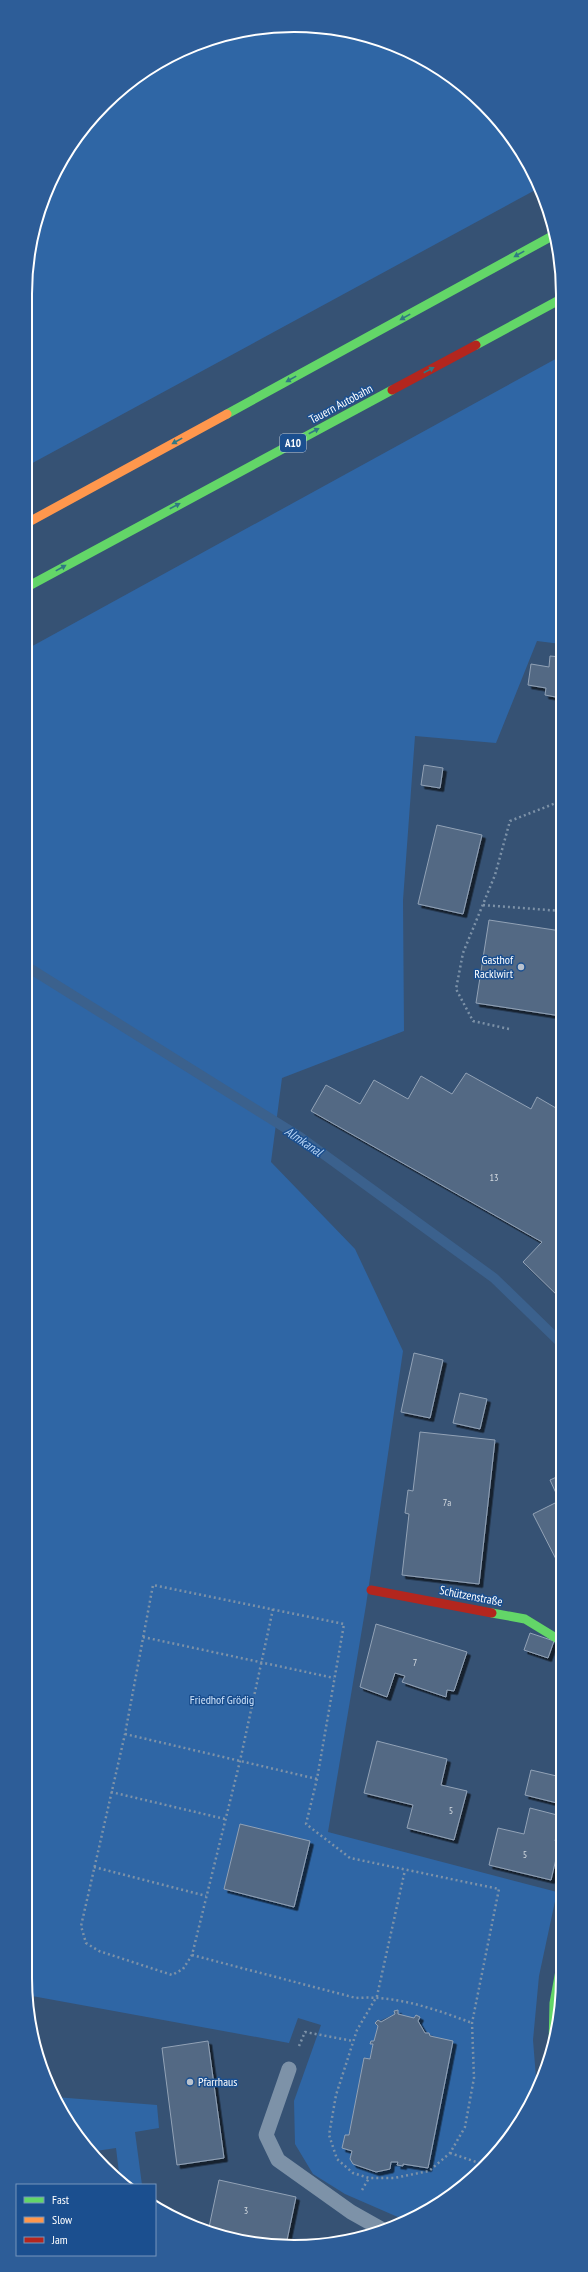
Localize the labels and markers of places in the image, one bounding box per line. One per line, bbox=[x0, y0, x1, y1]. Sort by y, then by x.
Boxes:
place label: Gasthof Racklwirt bbox=[474, 952, 514, 981]
marker: Gasthof Racklwirt bbox=[516, 962, 526, 972]
place label: Pfarrhaus bbox=[198, 2074, 237, 2089]
marker: Pfarrhaus bbox=[185, 2077, 195, 2087]

